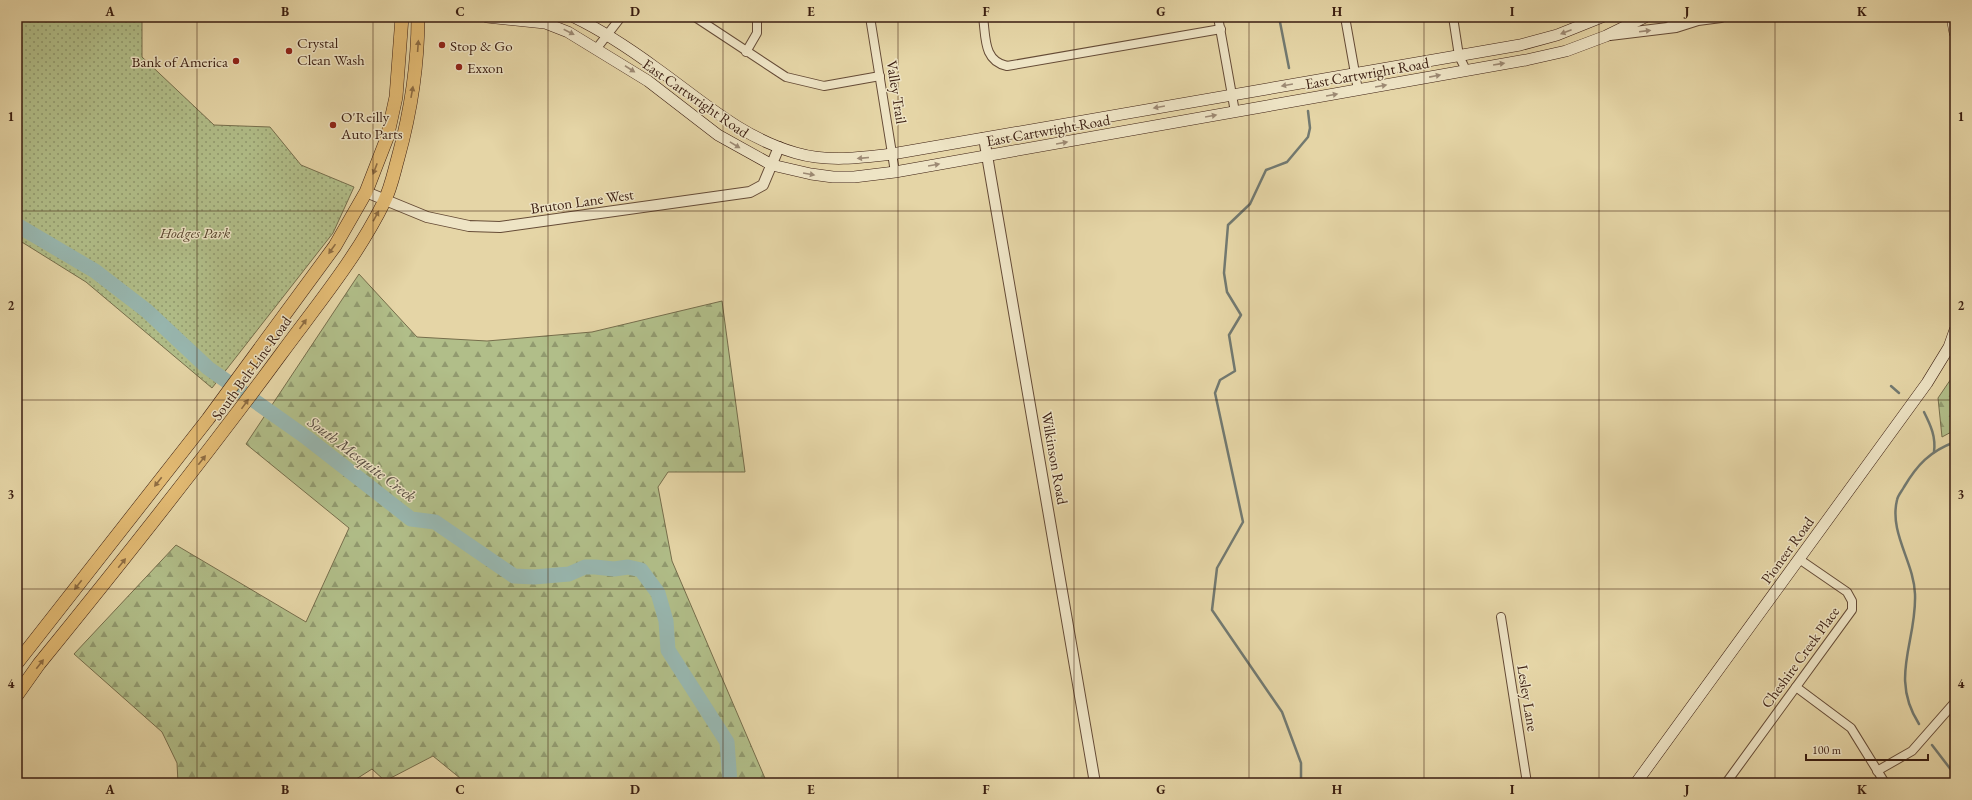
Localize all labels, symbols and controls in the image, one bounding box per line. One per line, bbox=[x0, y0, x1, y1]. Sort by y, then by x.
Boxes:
text: A bbox=[104, 3, 115, 20]
text: B bbox=[281, 3, 289, 20]
text: C bbox=[455, 3, 465, 20]
text: D bbox=[630, 3, 640, 20]
text: E bbox=[807, 3, 815, 20]
text: F bbox=[982, 3, 990, 20]
text: G bbox=[1156, 3, 1166, 20]
text: H bbox=[1332, 3, 1343, 20]
text: I bbox=[1510, 3, 1515, 20]
text: J bbox=[1683, 3, 1690, 20]
text: K bbox=[1857, 3, 1868, 20]
one-way arrow bbox=[1639, 28, 1651, 34]
one-way arrow bbox=[563, 29, 575, 36]
one-way arrow bbox=[1560, 29, 1572, 35]
place label: Crystal Clean Wash bbox=[297, 33, 365, 69]
place label: Stop & Go bbox=[450, 36, 513, 55]
one-way arrow bbox=[414, 40, 421, 52]
marker: Stop & Go bbox=[437, 40, 447, 50]
marker: Crystal Clean Wash bbox=[284, 46, 294, 56]
place label: Bank of America bbox=[132, 52, 228, 71]
street label: East Cartwright Road bbox=[1304, 53, 1431, 93]
street label: East Cartwright Road bbox=[639, 54, 753, 142]
marker: Bank of America bbox=[231, 56, 241, 66]
place label: Exxon bbox=[467, 58, 503, 77]
street label: Valley Trail bbox=[883, 59, 911, 125]
one-way arrow bbox=[1493, 61, 1505, 67]
marker: Exxon bbox=[454, 62, 464, 72]
one-way arrow bbox=[624, 66, 636, 73]
one-way arrow bbox=[1429, 72, 1441, 78]
one-way arrow bbox=[1281, 82, 1294, 88]
one-way arrow bbox=[1375, 83, 1387, 89]
one-way arrow bbox=[410, 86, 416, 98]
one-way arrow bbox=[1326, 91, 1338, 97]
one-way arrow bbox=[1153, 105, 1165, 111]
place label: O'Reilly Auto Parts bbox=[340, 107, 403, 143]
text: 1 bbox=[8, 108, 15, 125]
text: 1 bbox=[1958, 108, 1965, 125]
street label: East Cartwright Road bbox=[985, 110, 1112, 150]
one-way arrow bbox=[1204, 113, 1217, 119]
marker: O'Reilly Auto Parts bbox=[328, 120, 338, 130]
one-way arrow bbox=[1056, 139, 1068, 145]
one-way arrow bbox=[729, 142, 741, 149]
one-way arrow bbox=[857, 154, 869, 161]
one-way arrow bbox=[928, 162, 940, 168]
one-way arrow bbox=[372, 163, 378, 175]
one-way arrow bbox=[803, 171, 815, 177]
street label: Bruton Lane West bbox=[529, 184, 635, 218]
one-way arrow bbox=[373, 210, 379, 222]
park label: Hodges Park bbox=[159, 223, 230, 242]
one-way arrow bbox=[328, 244, 336, 255]
text: 2 bbox=[8, 297, 15, 314]
text: 2 bbox=[1958, 297, 1965, 314]
street label: South Belt Line Road bbox=[207, 312, 295, 424]
one-way arrow bbox=[299, 318, 307, 329]
one-way arrow bbox=[240, 399, 248, 409]
street label: Wilkinson Road bbox=[1037, 410, 1073, 506]
water label: South Mesquite Creek bbox=[302, 411, 421, 508]
one-way arrow bbox=[198, 455, 206, 466]
one-way arrow bbox=[154, 477, 162, 488]
text: 3 bbox=[8, 486, 15, 503]
text: 3 bbox=[1958, 486, 1965, 503]
street label: Pioneer Road bbox=[1756, 512, 1818, 587]
one-way arrow bbox=[117, 557, 126, 568]
one-way arrow bbox=[73, 579, 82, 590]
street label: Cheshire Creek Place bbox=[1757, 602, 1843, 712]
one-way arrow bbox=[36, 658, 44, 669]
street label: Lesley Lane bbox=[1513, 663, 1543, 733]
text: 4 bbox=[8, 675, 15, 692]
text: 4 bbox=[1958, 675, 1965, 692]
scale bar bbox=[1806, 736, 1928, 762]
text: 100 m bbox=[1812, 742, 1842, 758]
text: A bbox=[104, 781, 115, 798]
text: B bbox=[281, 781, 289, 798]
text: C bbox=[455, 781, 465, 798]
text: D bbox=[630, 781, 640, 798]
text: E bbox=[807, 781, 815, 798]
text: F bbox=[982, 781, 990, 798]
text: G bbox=[1156, 781, 1166, 798]
text: H bbox=[1332, 781, 1343, 798]
text: I bbox=[1510, 781, 1515, 798]
text: J bbox=[1683, 781, 1690, 798]
text: K bbox=[1857, 781, 1868, 798]

